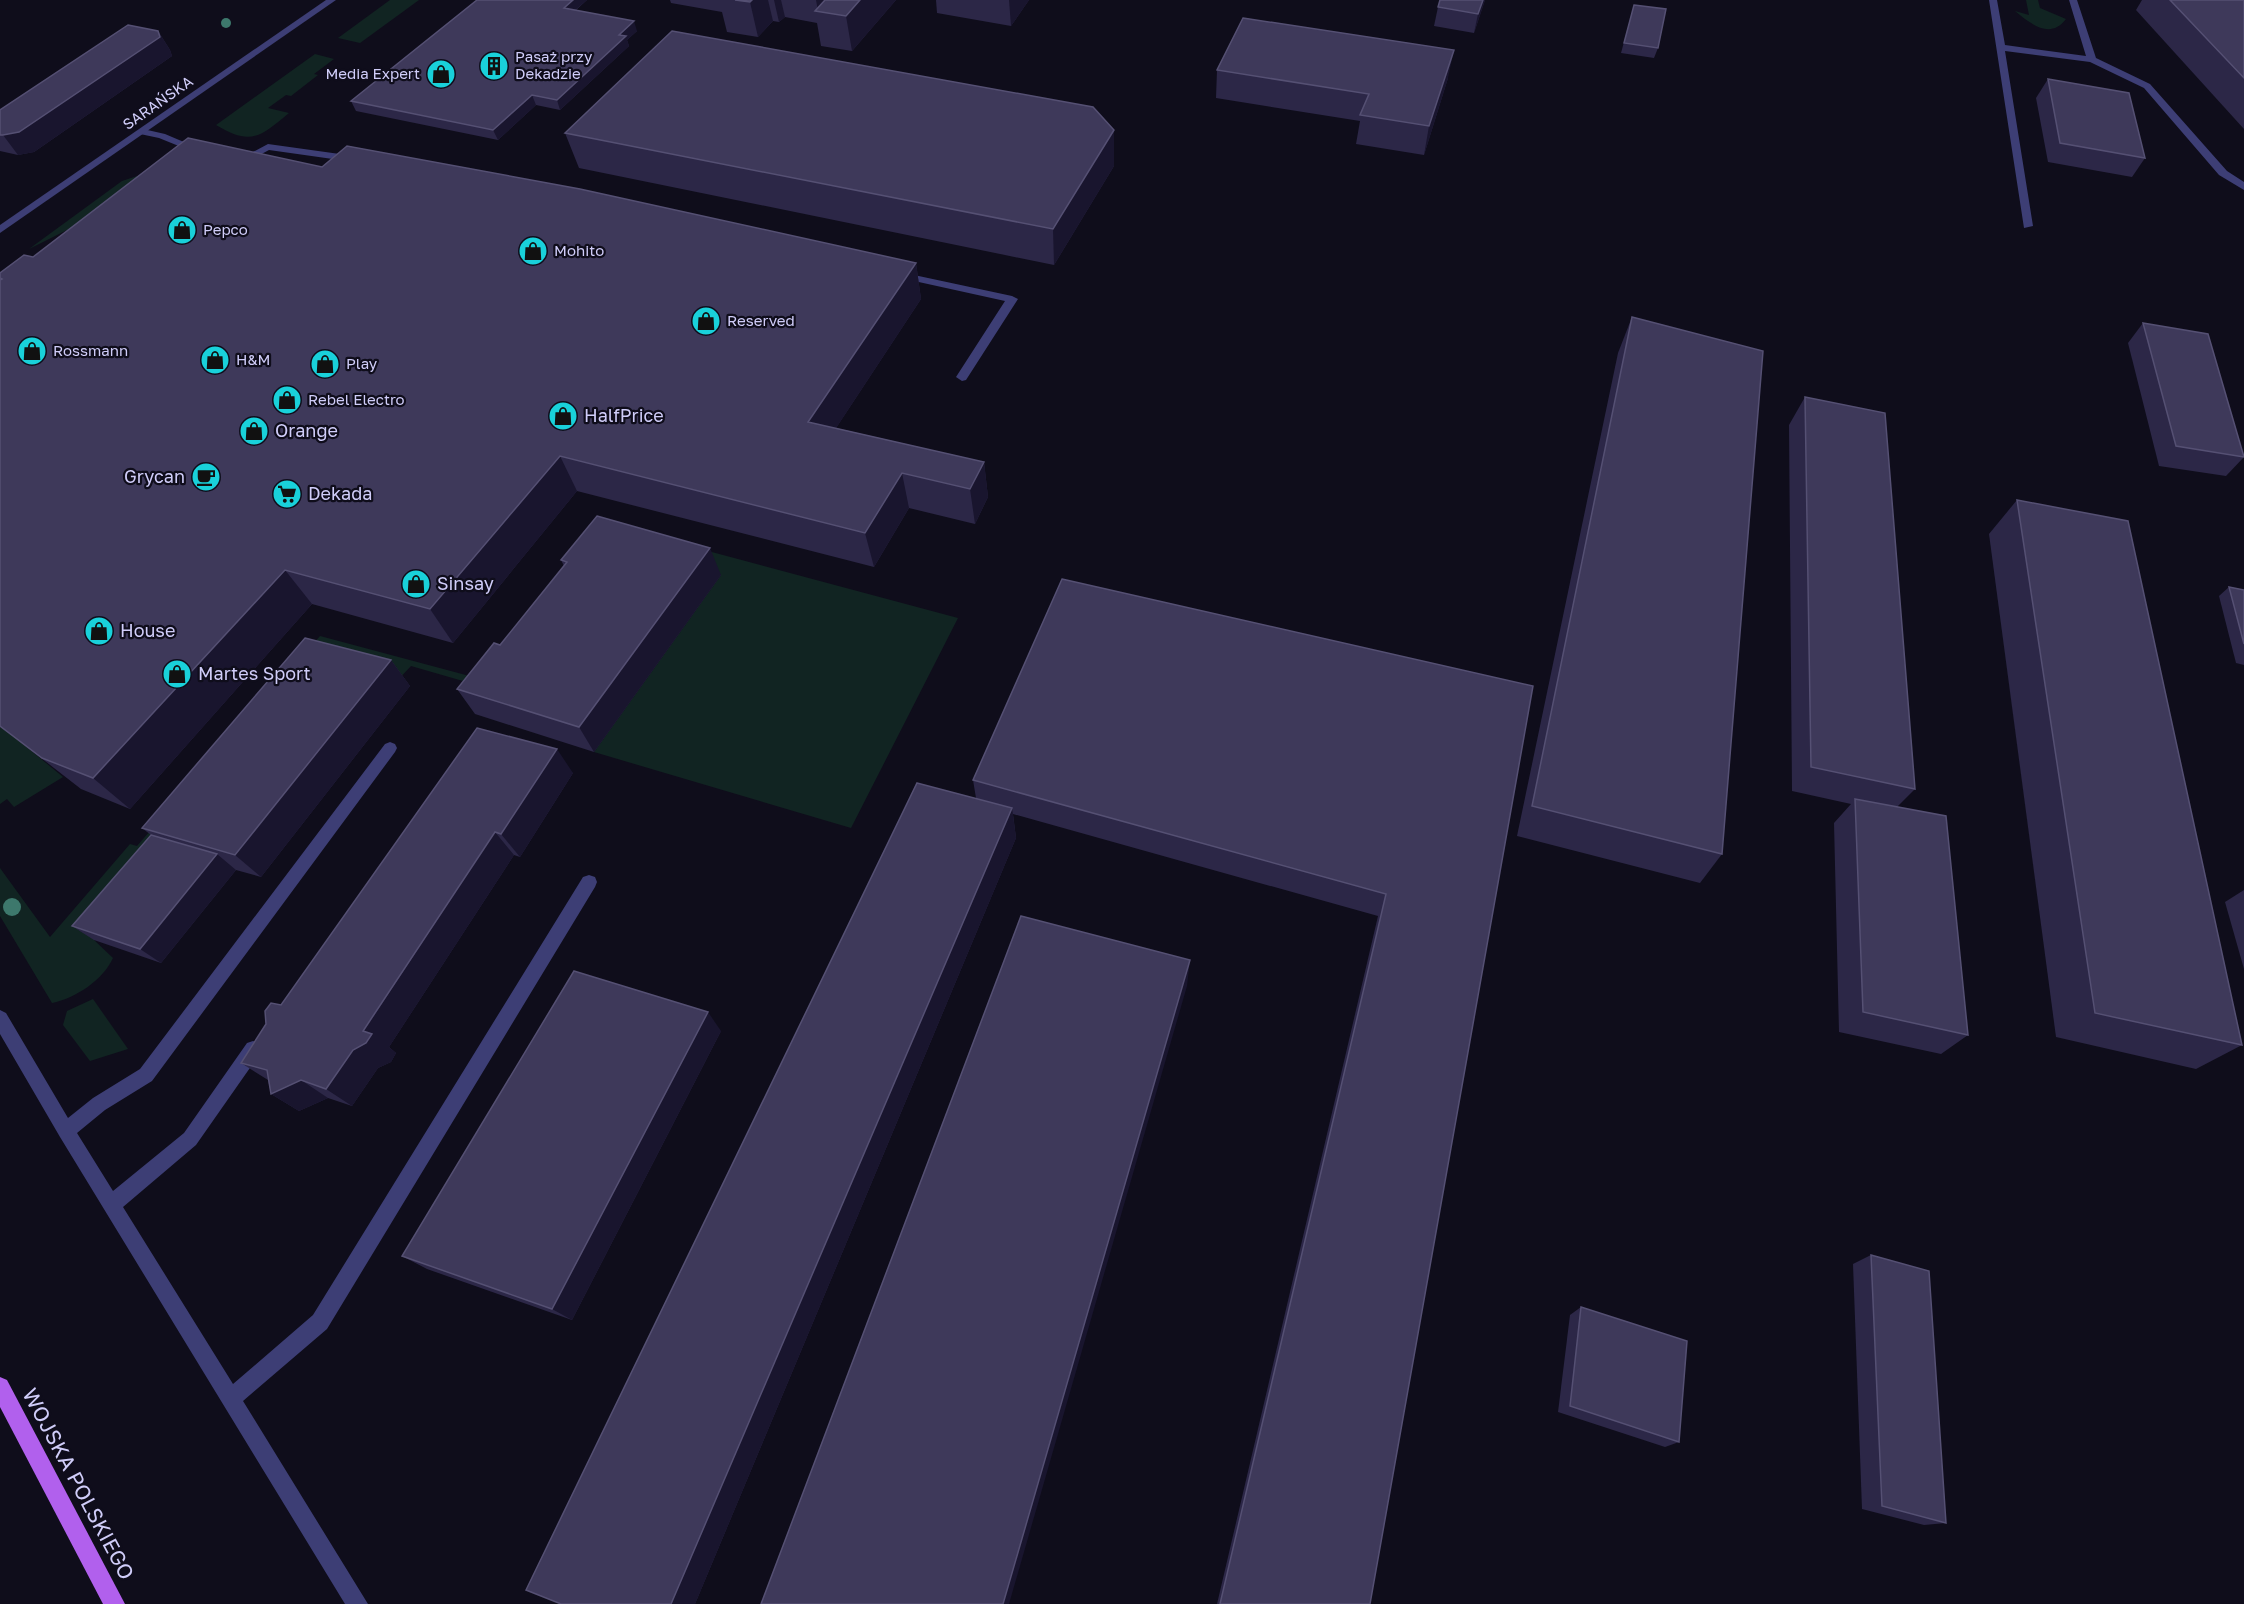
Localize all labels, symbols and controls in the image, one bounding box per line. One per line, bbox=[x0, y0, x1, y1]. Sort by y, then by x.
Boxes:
place label: Pasaż przy Dekadzie bbox=[515, 47, 593, 82]
building icon: Pasaż przy Dekadzie bbox=[478, 50, 510, 82]
shop icon: Media Expert bbox=[425, 58, 457, 90]
place label: Media Expert bbox=[325, 64, 420, 82]
street label: SARAŃSKA bbox=[119, 71, 196, 133]
shop icon: Pepco bbox=[166, 214, 198, 246]
place label: Pepco bbox=[203, 220, 248, 238]
shop icon: Mohito bbox=[517, 235, 549, 267]
place label: Mohito bbox=[554, 241, 604, 259]
shop icon: Reserved bbox=[690, 305, 722, 337]
place label: Reserved bbox=[727, 311, 795, 329]
shop icon: Rossmann bbox=[16, 335, 48, 367]
place label: Rossmann bbox=[53, 341, 128, 359]
shop icon: H&M bbox=[199, 344, 231, 376]
shop icon: Play bbox=[309, 348, 341, 380]
place label: H&M bbox=[236, 350, 270, 368]
place label: Play bbox=[346, 354, 378, 372]
shop icon: Rebel Electro bbox=[271, 384, 303, 416]
place label: Rebel Electro bbox=[308, 390, 405, 408]
shop icon: HalfPrice bbox=[547, 400, 579, 432]
place label: HalfPrice bbox=[584, 404, 664, 426]
shop icon: Orange bbox=[238, 415, 270, 447]
place label: Orange bbox=[275, 419, 338, 441]
cafe icon: Grycan bbox=[190, 461, 222, 493]
place label: Grycan bbox=[124, 465, 185, 487]
supermarket icon: Dekada bbox=[271, 478, 303, 510]
place label: Dekada bbox=[308, 482, 372, 504]
shop icon: Sinsay bbox=[400, 568, 432, 600]
place label: Sinsay bbox=[437, 572, 494, 594]
shop icon: House bbox=[83, 615, 115, 647]
place label: House bbox=[120, 619, 175, 641]
shop icon: Martes Sport bbox=[161, 658, 193, 690]
place label: Martes Sport bbox=[198, 662, 311, 684]
street label: WOJSKA POLSKIEGO bbox=[17, 1383, 140, 1584]

